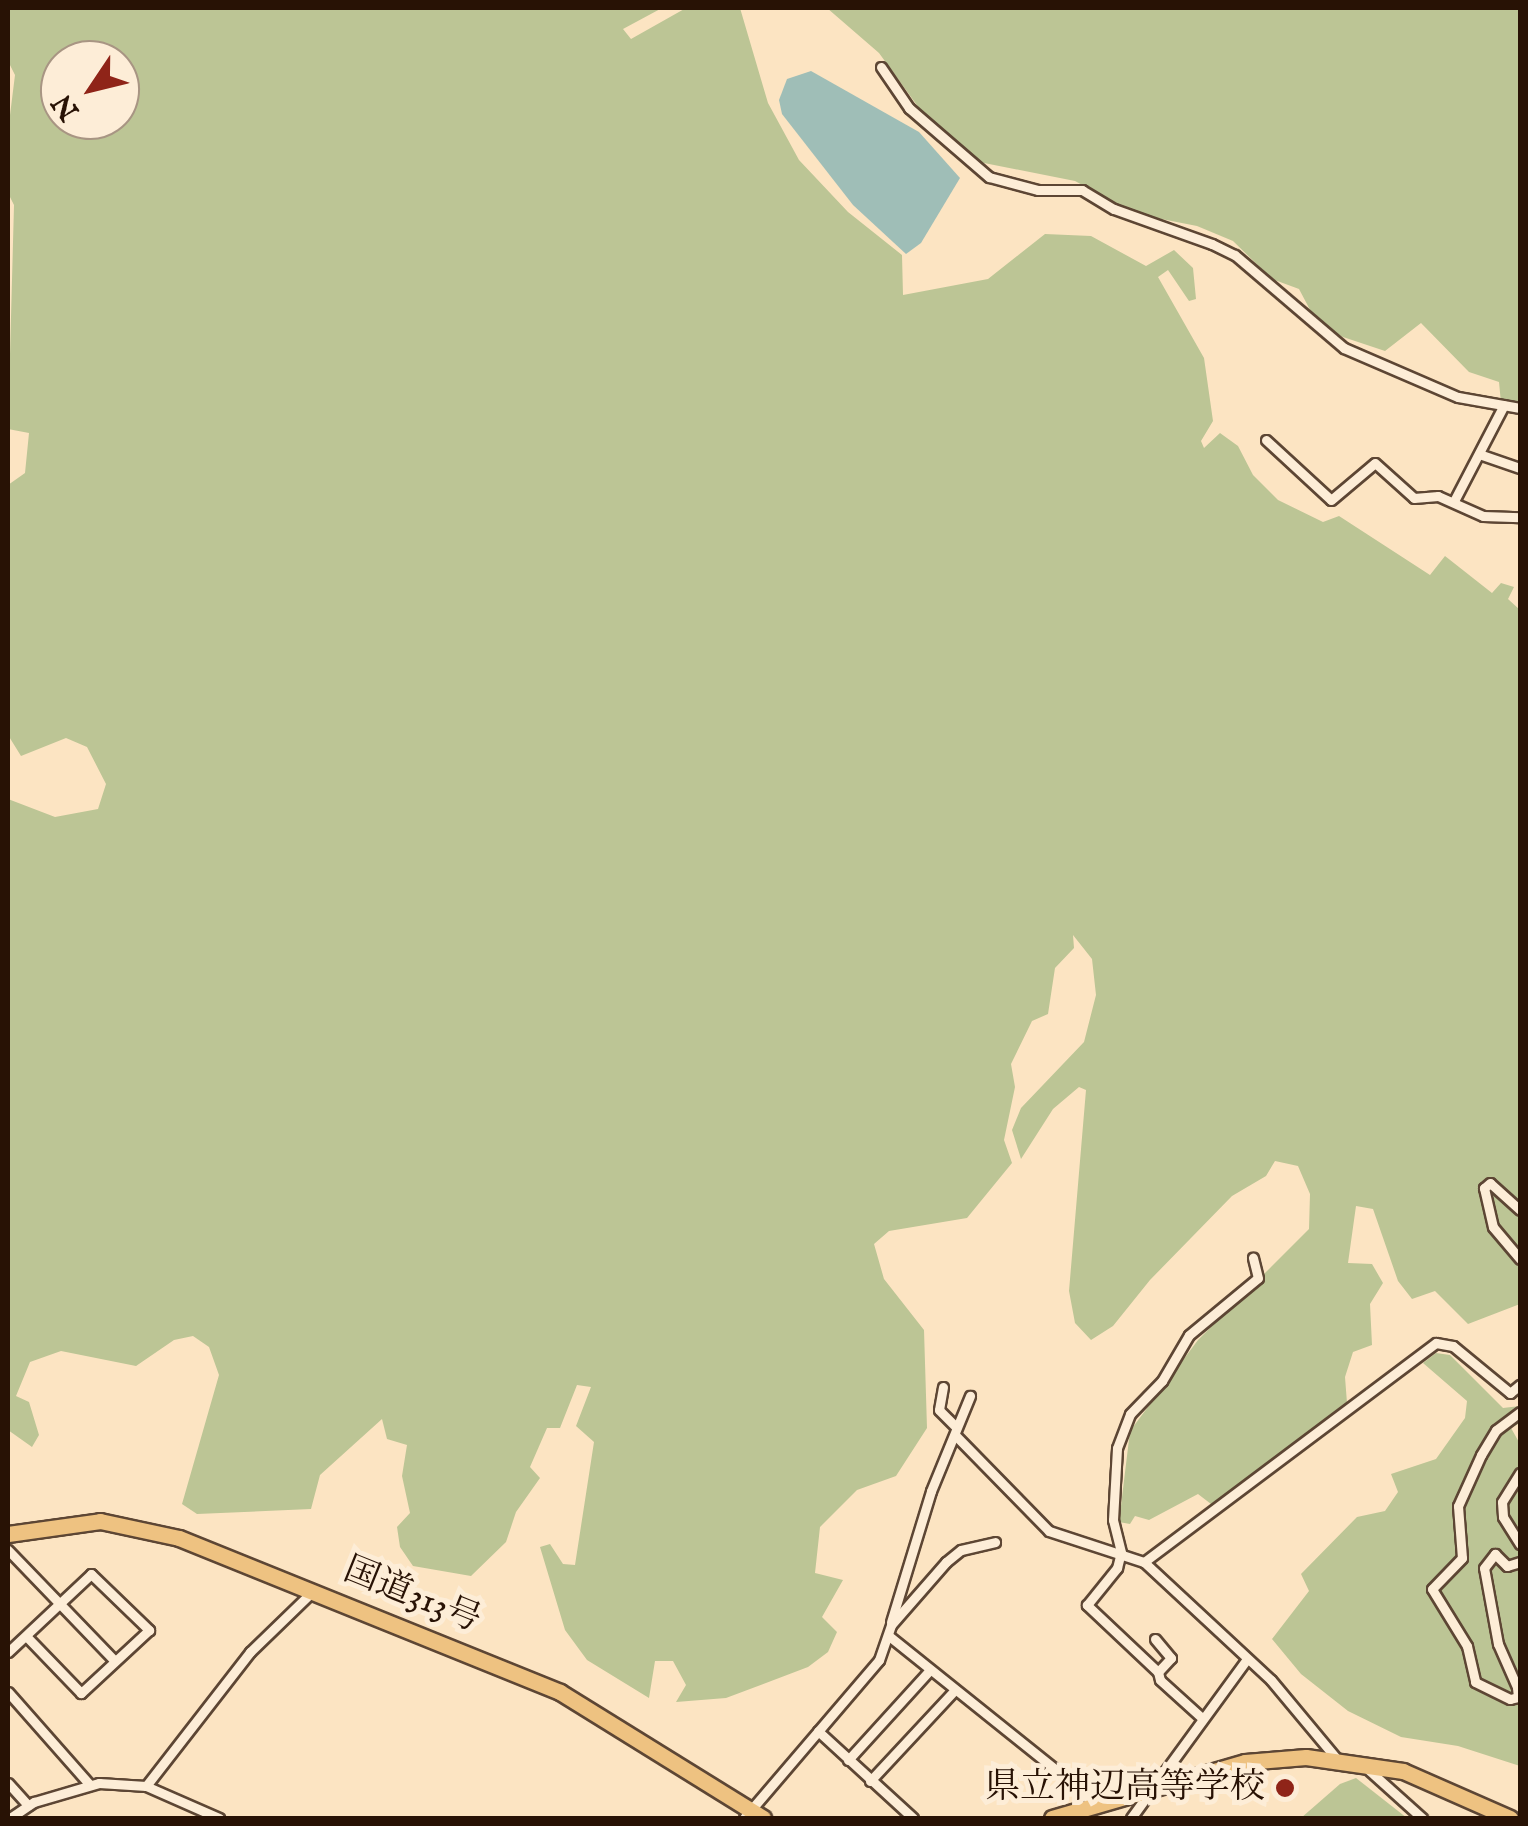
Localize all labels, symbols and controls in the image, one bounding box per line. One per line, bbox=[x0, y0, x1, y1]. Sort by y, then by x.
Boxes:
north arrow bbox=[40, 40, 140, 140]
text: N bbox=[45, 86, 88, 126]
street label: 国道313号 bbox=[337, 1550, 487, 1642]
place label: 県立神辺高等学校 bbox=[985, 1767, 1265, 1809]
marker: 県立神辺高等学校 bbox=[1274, 1777, 1296, 1799]

